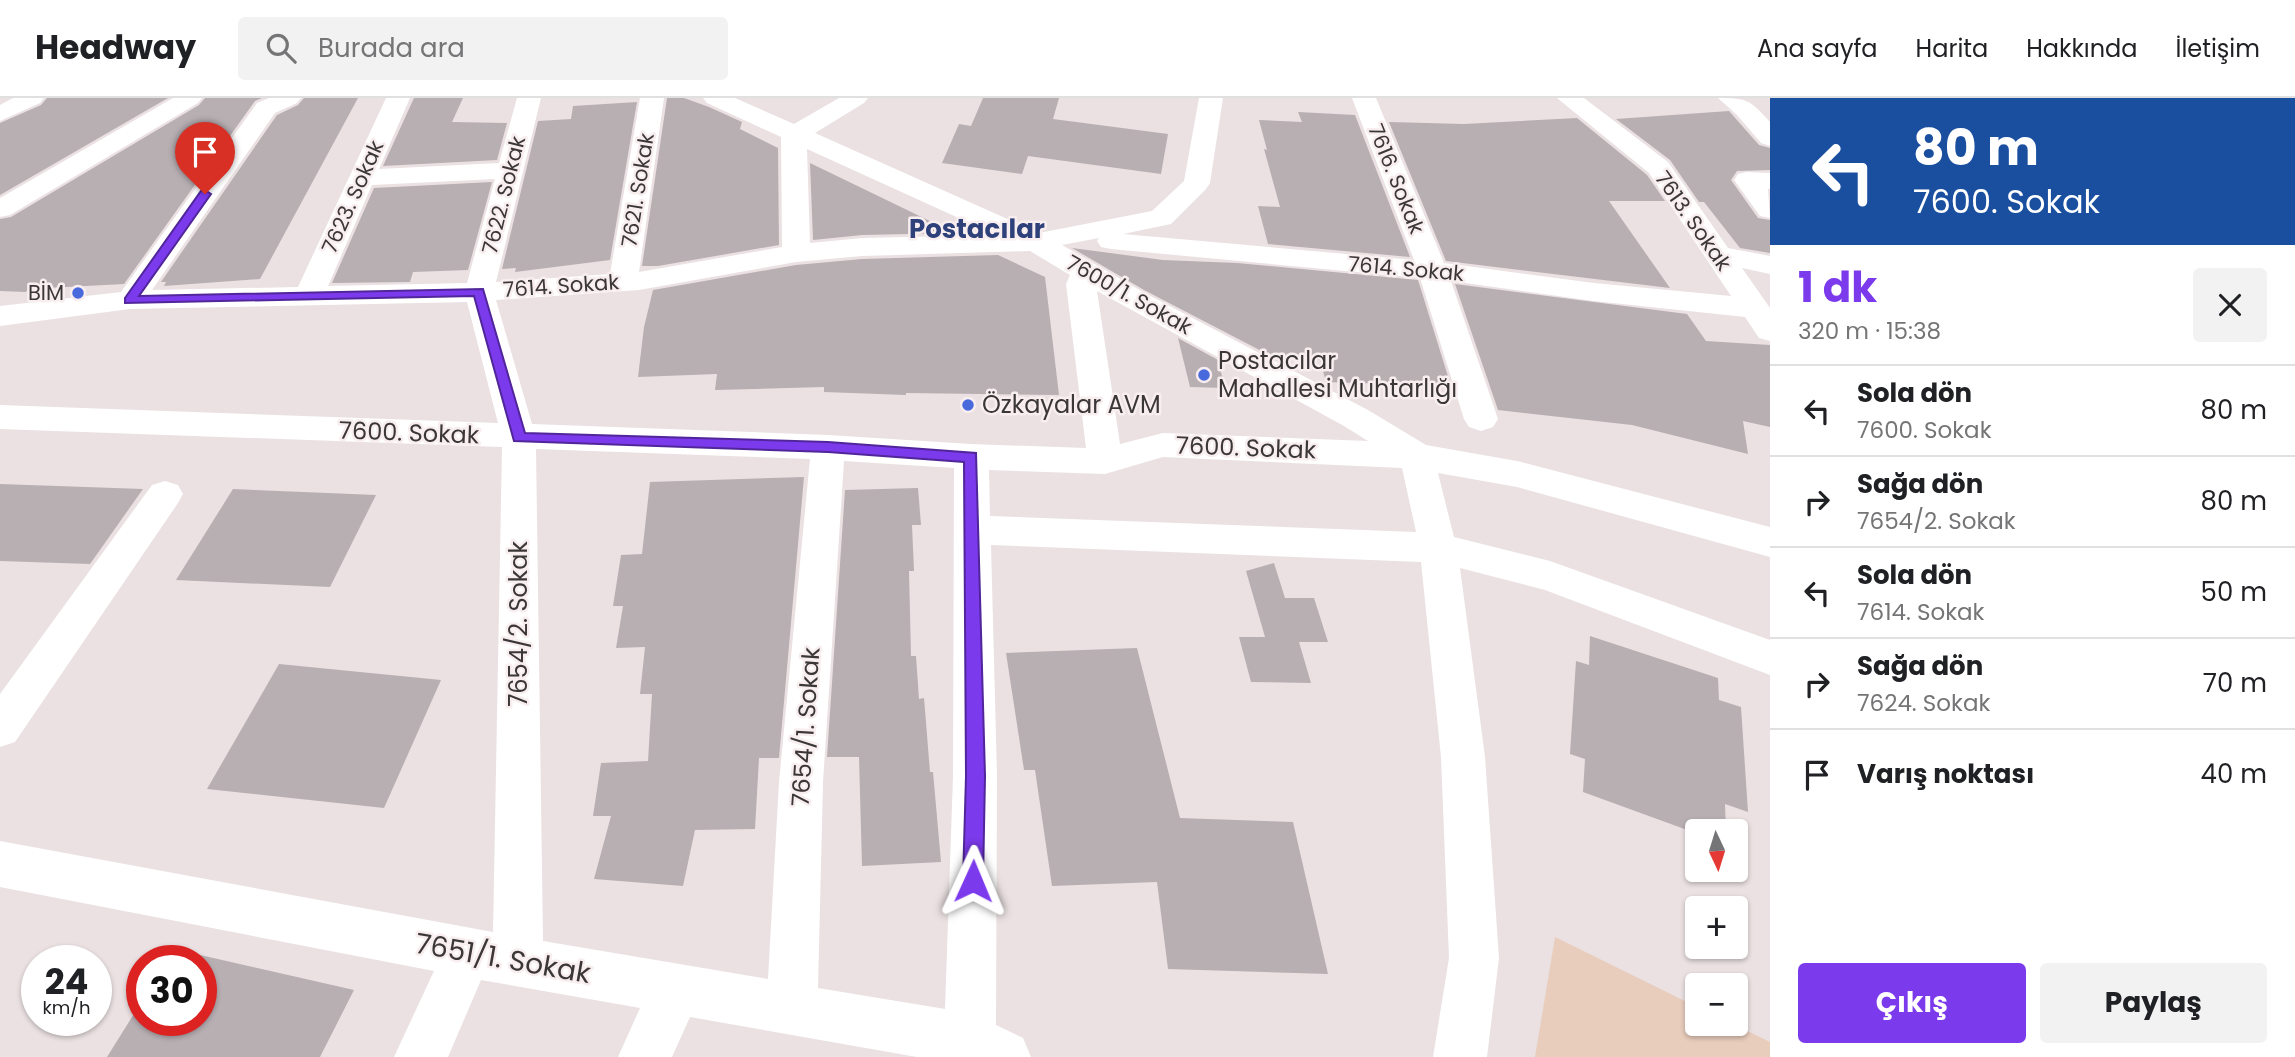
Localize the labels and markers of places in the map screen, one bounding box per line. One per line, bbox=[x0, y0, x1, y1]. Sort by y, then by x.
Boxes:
pin bbox=[175, 122, 235, 194]
place label: BİM bbox=[28, 278, 64, 307]
marker: BİM bbox=[70, 285, 86, 301]
place label: Postacılar Mahallesi Muhtarlığı bbox=[1218, 344, 1457, 405]
marker: Postacılar Mahallesi Muhtarlığı bbox=[1196, 367, 1212, 383]
place label: Özkayalar AVM bbox=[982, 388, 1161, 421]
marker: Özkayalar AVM bbox=[960, 397, 976, 413]

